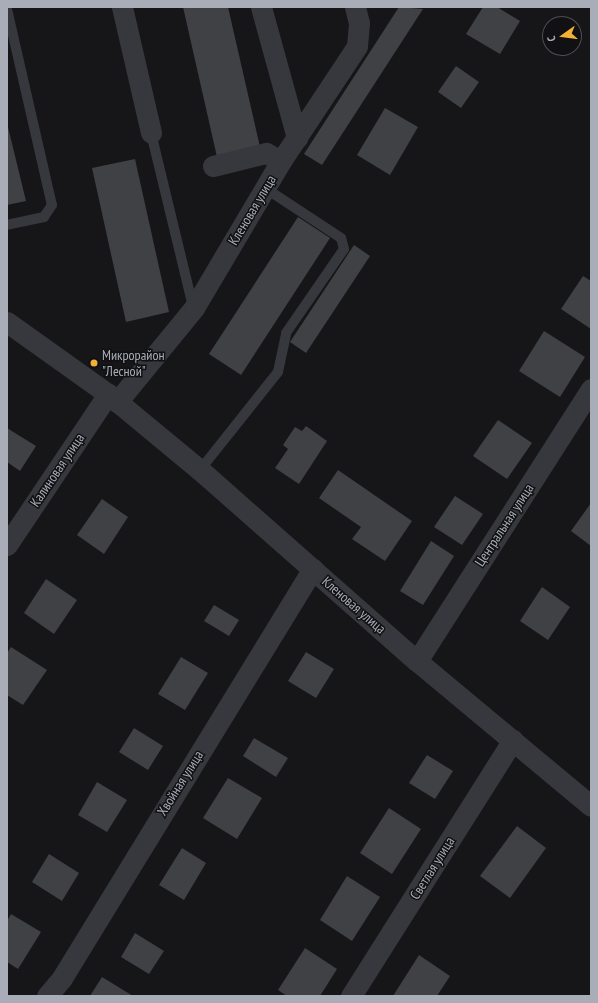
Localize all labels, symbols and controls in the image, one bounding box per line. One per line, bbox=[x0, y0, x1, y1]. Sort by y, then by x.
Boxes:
north arrow bbox=[542, 16, 582, 56]
text: С bbox=[544, 35, 559, 43]
street label: Кленовая улица bbox=[225, 172, 279, 248]
place label: Микрорайон "Лесной" bbox=[102, 347, 165, 380]
marker: Микрорайон "Лесной" bbox=[89, 358, 99, 368]
street label: Калиновая улица bbox=[26, 430, 88, 510]
street label: Центральная улица bbox=[471, 480, 537, 570]
street label: Кленовая улица bbox=[319, 573, 389, 637]
street label: Хвойная улица bbox=[153, 747, 207, 819]
street label: Светлая улица bbox=[406, 834, 458, 902]

